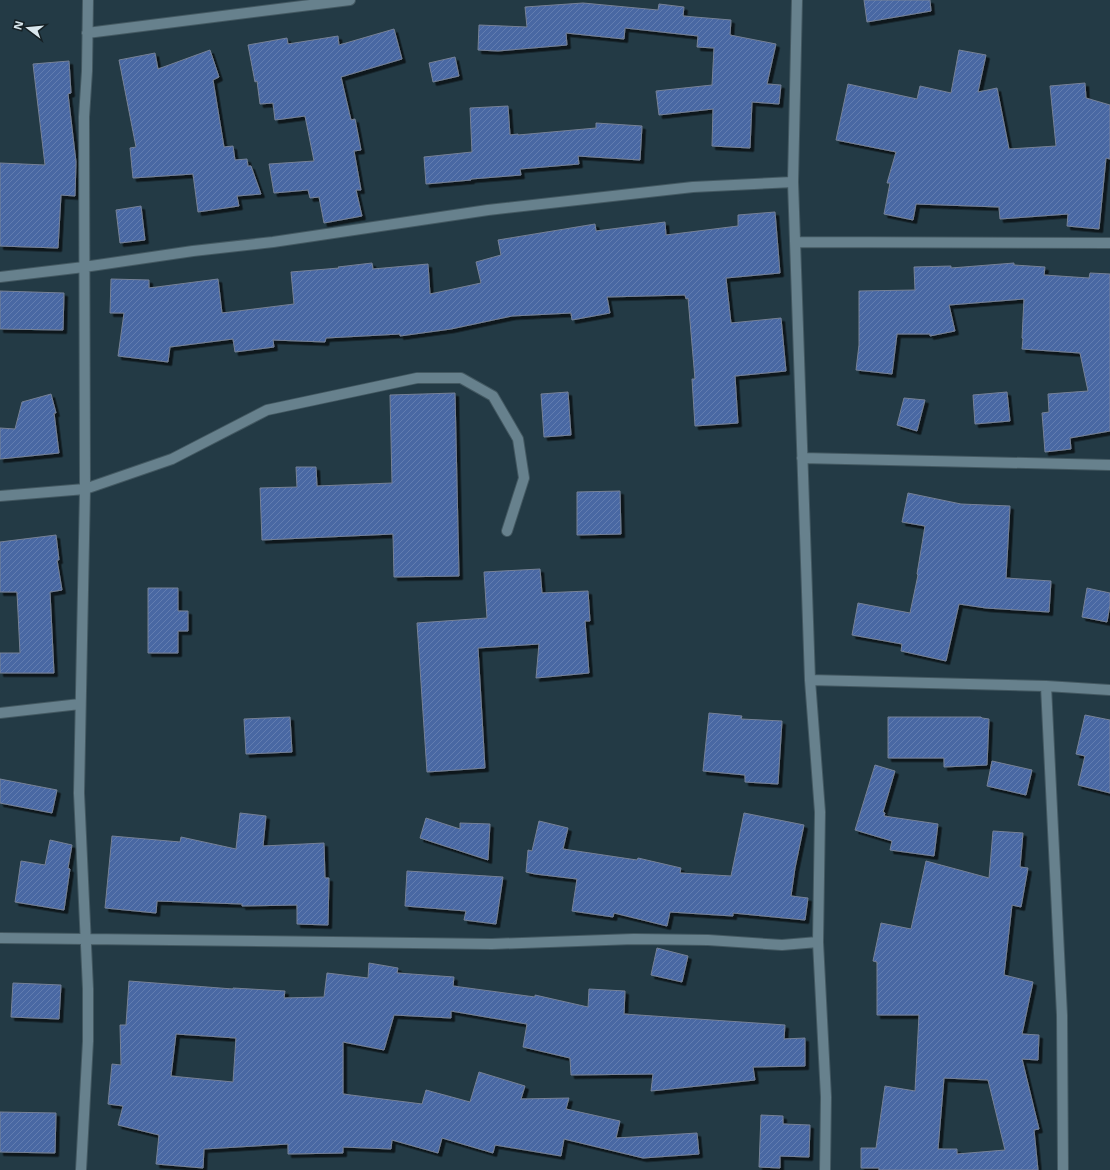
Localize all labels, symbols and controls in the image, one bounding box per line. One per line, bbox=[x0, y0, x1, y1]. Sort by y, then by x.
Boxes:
north arrow bbox=[8, 8, 48, 48]
text: N bbox=[9, 19, 26, 31]

